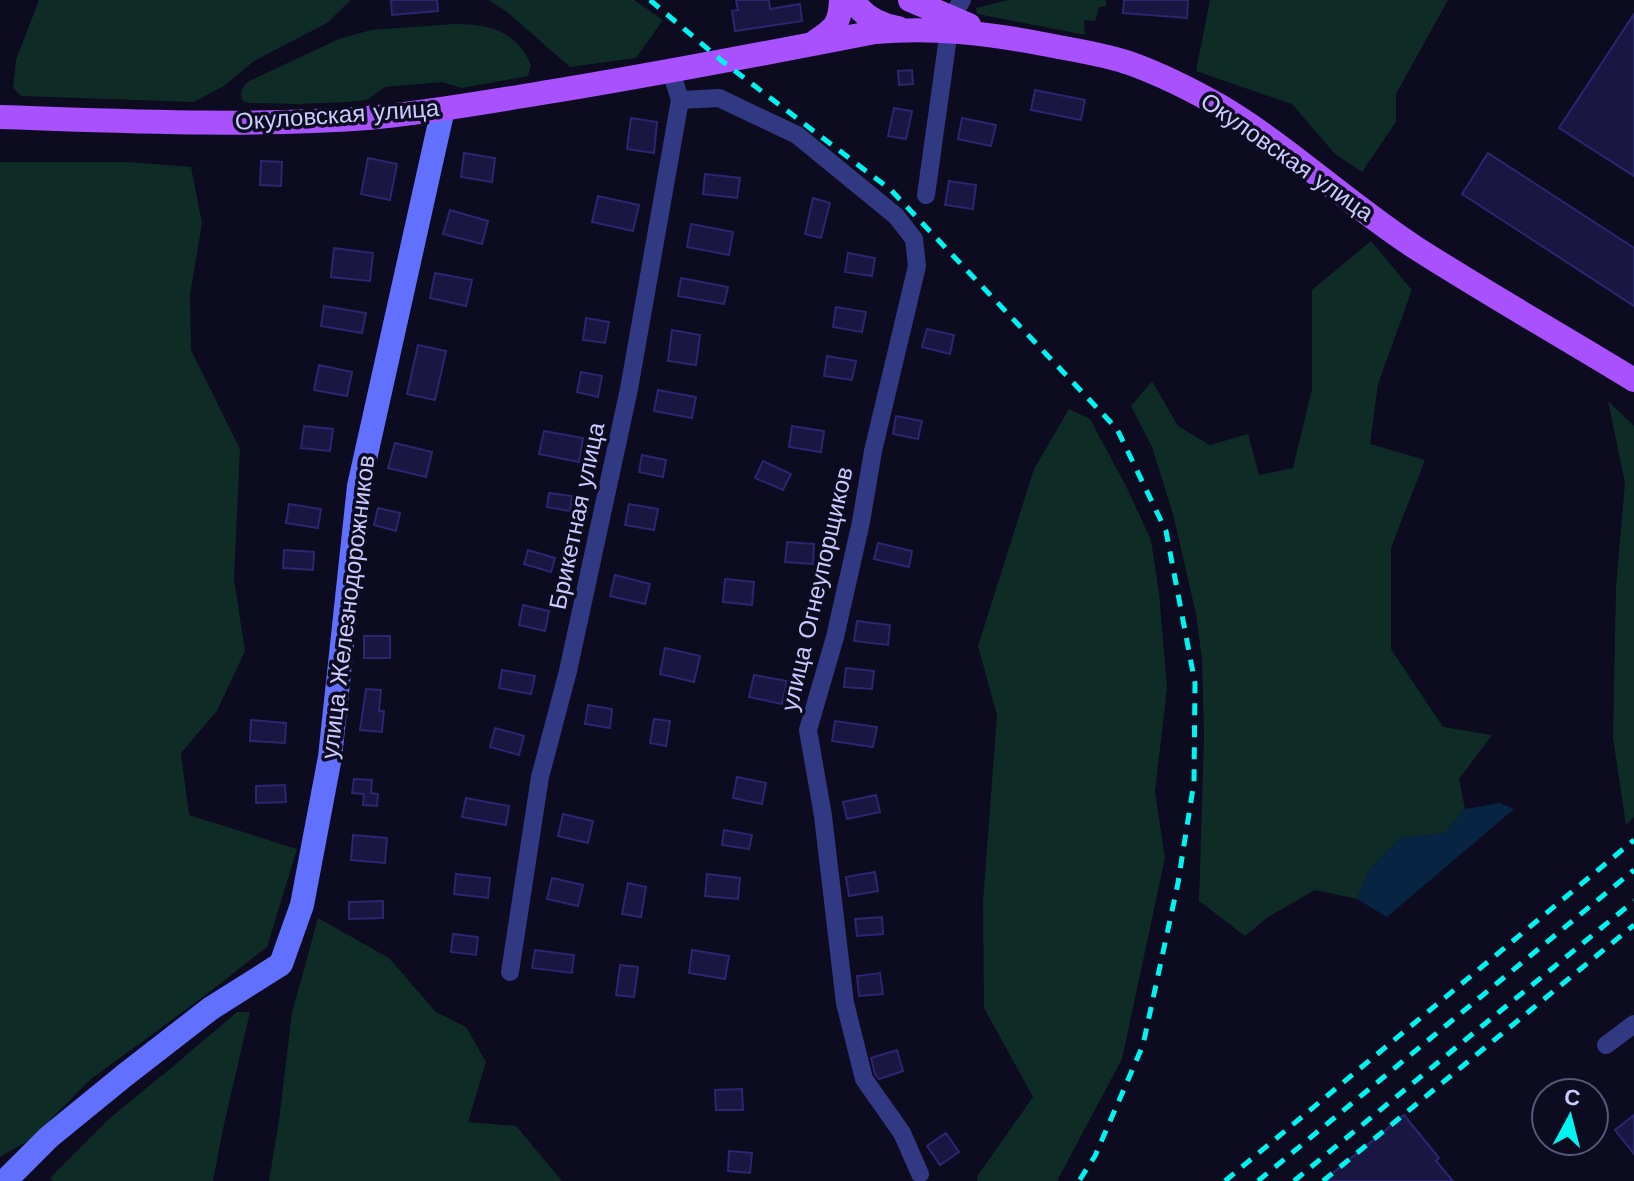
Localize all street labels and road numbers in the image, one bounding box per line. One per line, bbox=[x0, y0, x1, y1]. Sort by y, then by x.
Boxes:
street label: Окуловская улица bbox=[1195, 87, 1379, 228]
street label: Окуловская улица bbox=[234, 94, 441, 136]
street label: Брикетная улица bbox=[543, 419, 611, 612]
street label: улица Железнодорожников bbox=[315, 454, 381, 760]
street label: улица Огнеупорщиков bbox=[775, 464, 859, 714]

